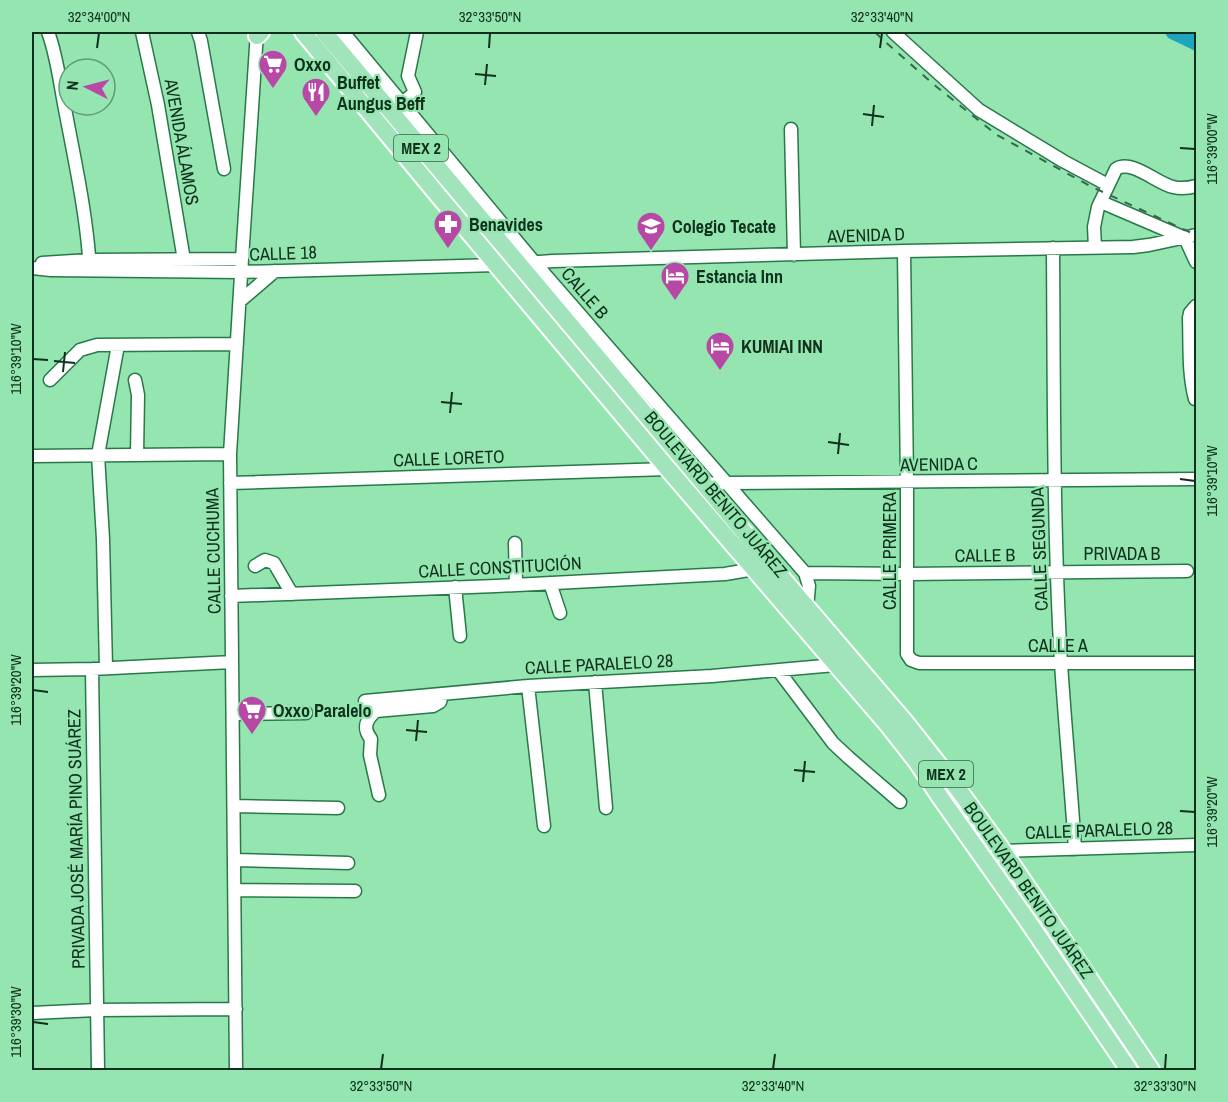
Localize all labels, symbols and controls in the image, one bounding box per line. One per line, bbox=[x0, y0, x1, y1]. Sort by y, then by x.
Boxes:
text: 32°34'00"N bbox=[68, 6, 130, 27]
text: 32°33'50"N bbox=[459, 6, 521, 27]
text: 32°33'40"N bbox=[851, 6, 913, 27]
supermarket icon: Oxxo bbox=[257, 48, 289, 90]
place label: Oxxo bbox=[294, 52, 331, 77]
north arrow bbox=[57, 57, 117, 117]
place label: Buffet Aungus Beff bbox=[337, 70, 425, 116]
street label: AVENIDA ÁLAMOS bbox=[158, 76, 205, 207]
restaurant icon: Buffet Aungus Beff bbox=[300, 76, 332, 118]
text: N bbox=[61, 80, 84, 91]
text: 116°39'00"W bbox=[1201, 113, 1222, 185]
road number: MEX 2 bbox=[394, 135, 448, 161]
pharmacy icon: Benavides bbox=[432, 208, 464, 250]
school or university icon: Colegio Tecate bbox=[635, 210, 667, 252]
place label: Benavides bbox=[469, 212, 543, 237]
place label: Colegio Tecate bbox=[672, 214, 776, 239]
street label: AVENIDA D bbox=[826, 221, 905, 249]
street label: CALLE 18 bbox=[249, 239, 317, 267]
hotel icon: Estancia Inn bbox=[659, 260, 691, 302]
street label: CALLE B bbox=[556, 262, 614, 324]
place label: Estancia Inn bbox=[696, 264, 783, 289]
text: 116°39'10"W bbox=[5, 323, 26, 395]
hotel icon: KUMIAI INN bbox=[704, 330, 736, 372]
place label: KUMIAI INN bbox=[741, 334, 823, 359]
street label: BOULEVARD BENITO JUÁREZ bbox=[639, 405, 793, 583]
street label: CALLE LORETO bbox=[393, 444, 505, 472]
text: 116°39'10"W bbox=[1201, 445, 1222, 517]
street label: AVENIDA C bbox=[899, 451, 978, 477]
street label: CALLE CUCHUMA bbox=[199, 487, 227, 614]
street label: CALLE SEGUNDA bbox=[1024, 487, 1054, 611]
street label: CALLE PRIMERA bbox=[877, 492, 902, 610]
street label: PRIVADA B bbox=[1084, 541, 1161, 566]
street label: CALLE B bbox=[954, 542, 1016, 568]
street label: CALLE CONSTITUCIÓN bbox=[418, 550, 582, 584]
street label: CALLE A bbox=[1028, 633, 1088, 658]
street label: CALLE PARALELO 28 bbox=[524, 648, 674, 680]
text: 116°39'20"W bbox=[5, 654, 26, 726]
supermarket icon: Oxxo Paralelo bbox=[236, 694, 268, 736]
place label: Oxxo Paralelo bbox=[273, 698, 371, 723]
street label: PRIVADA JOSÉ MARÍA PINO SUÁREZ bbox=[61, 709, 91, 969]
road number: MEX 2 bbox=[919, 761, 973, 787]
text: 116°39'20"W bbox=[1201, 776, 1222, 848]
street label: BOULEVARD BENITO JUÁREZ bbox=[958, 797, 1100, 983]
street label: CALLE PARALELO 28 bbox=[1024, 815, 1174, 845]
text: 116°39'30"W bbox=[5, 986, 26, 1058]
text: 32°33'50"N bbox=[350, 1075, 412, 1096]
text: 32°33'40"N bbox=[742, 1075, 804, 1096]
text: 32°33'30"N bbox=[1134, 1075, 1196, 1096]

